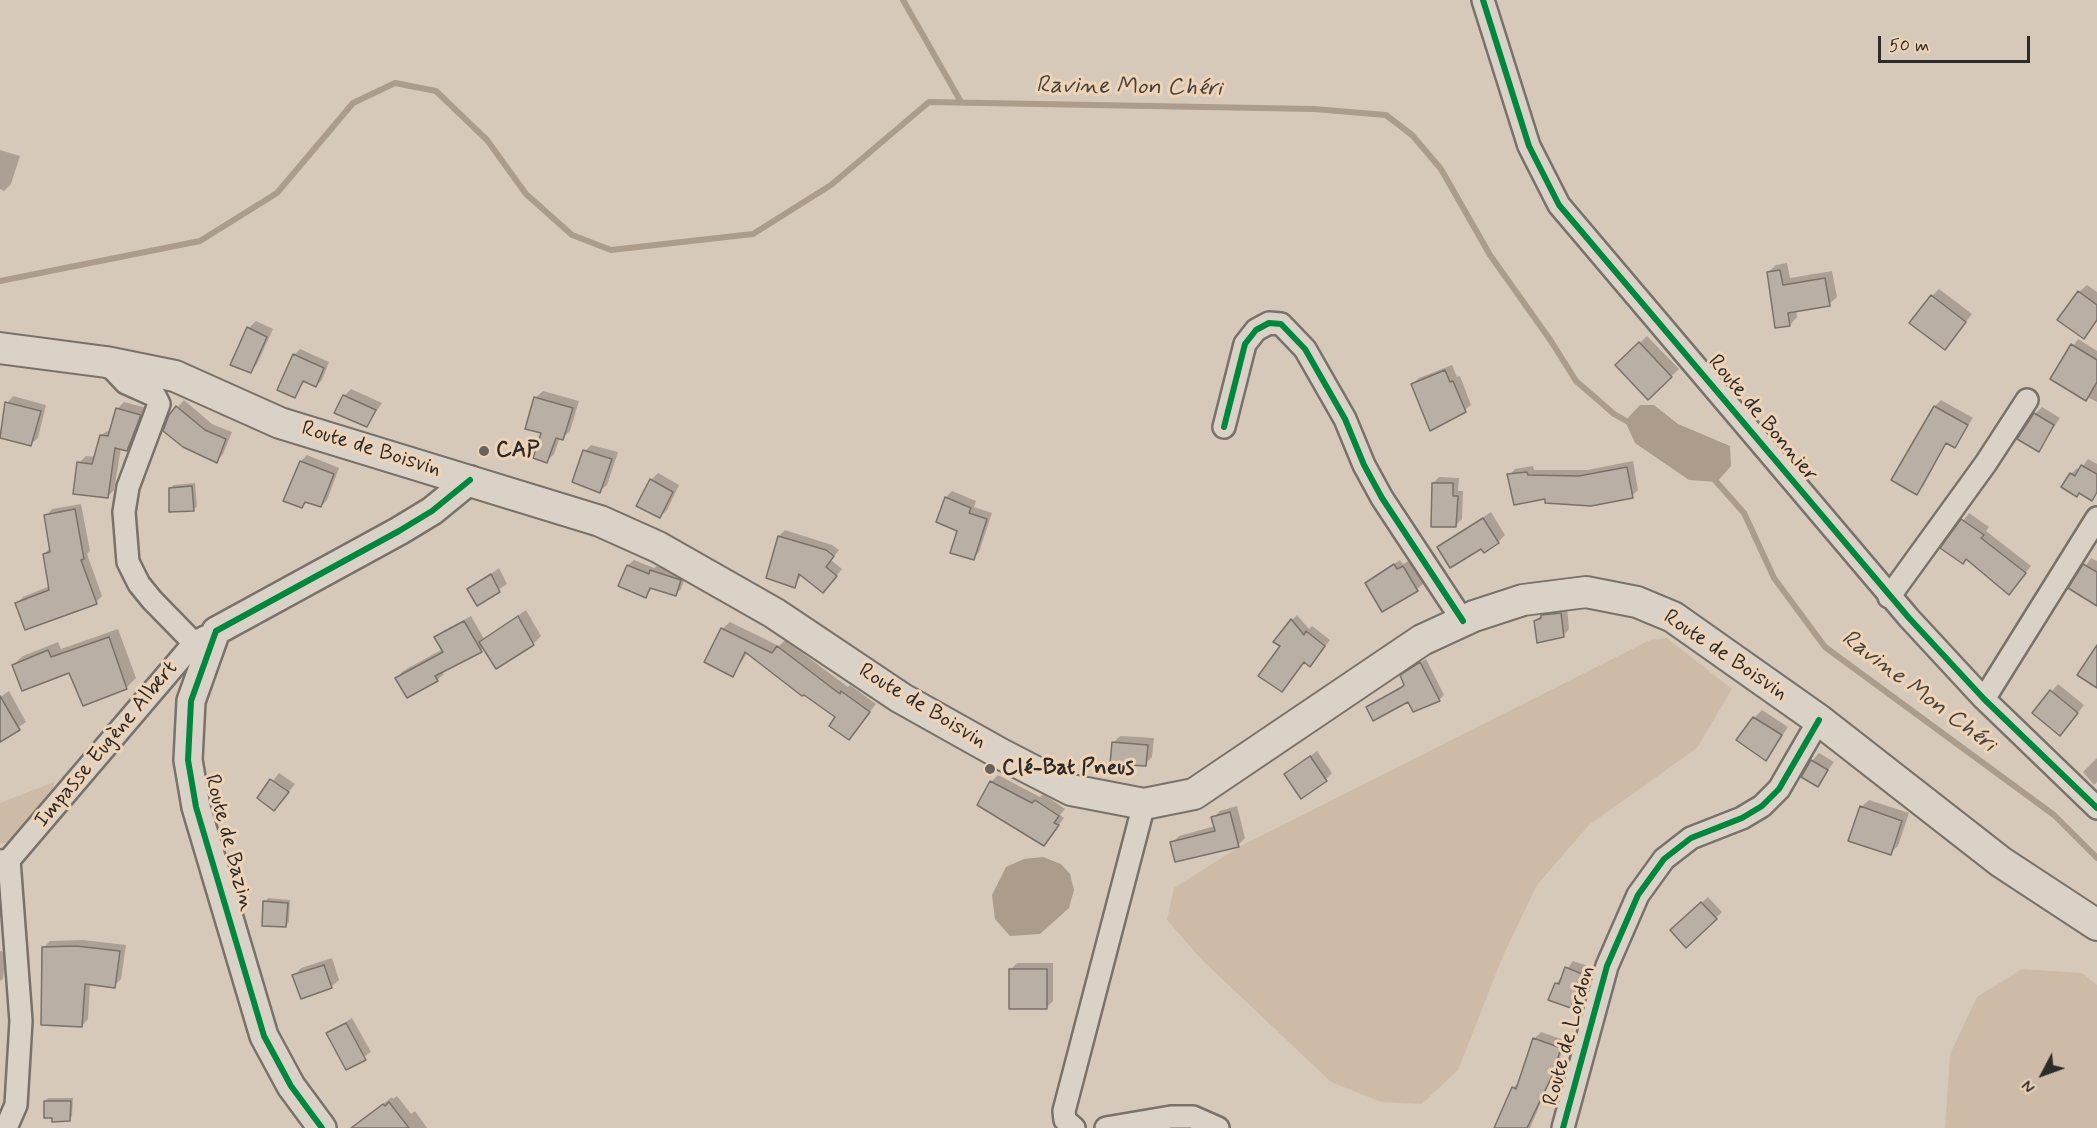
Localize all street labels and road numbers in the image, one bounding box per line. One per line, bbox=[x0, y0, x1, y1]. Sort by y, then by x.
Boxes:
street label: Route de Bonnier bbox=[1701, 350, 1823, 488]
street label: Route de Boisvin bbox=[298, 416, 444, 484]
street label: Route de Boisvin bbox=[1658, 605, 1792, 707]
street label: Impasse Eugène Albert bbox=[30, 656, 184, 834]
street label: Route de Boisvin bbox=[853, 659, 991, 755]
street label: Route de Bazin bbox=[197, 772, 259, 914]
street label: Route de Lordon bbox=[1539, 963, 1601, 1109]

